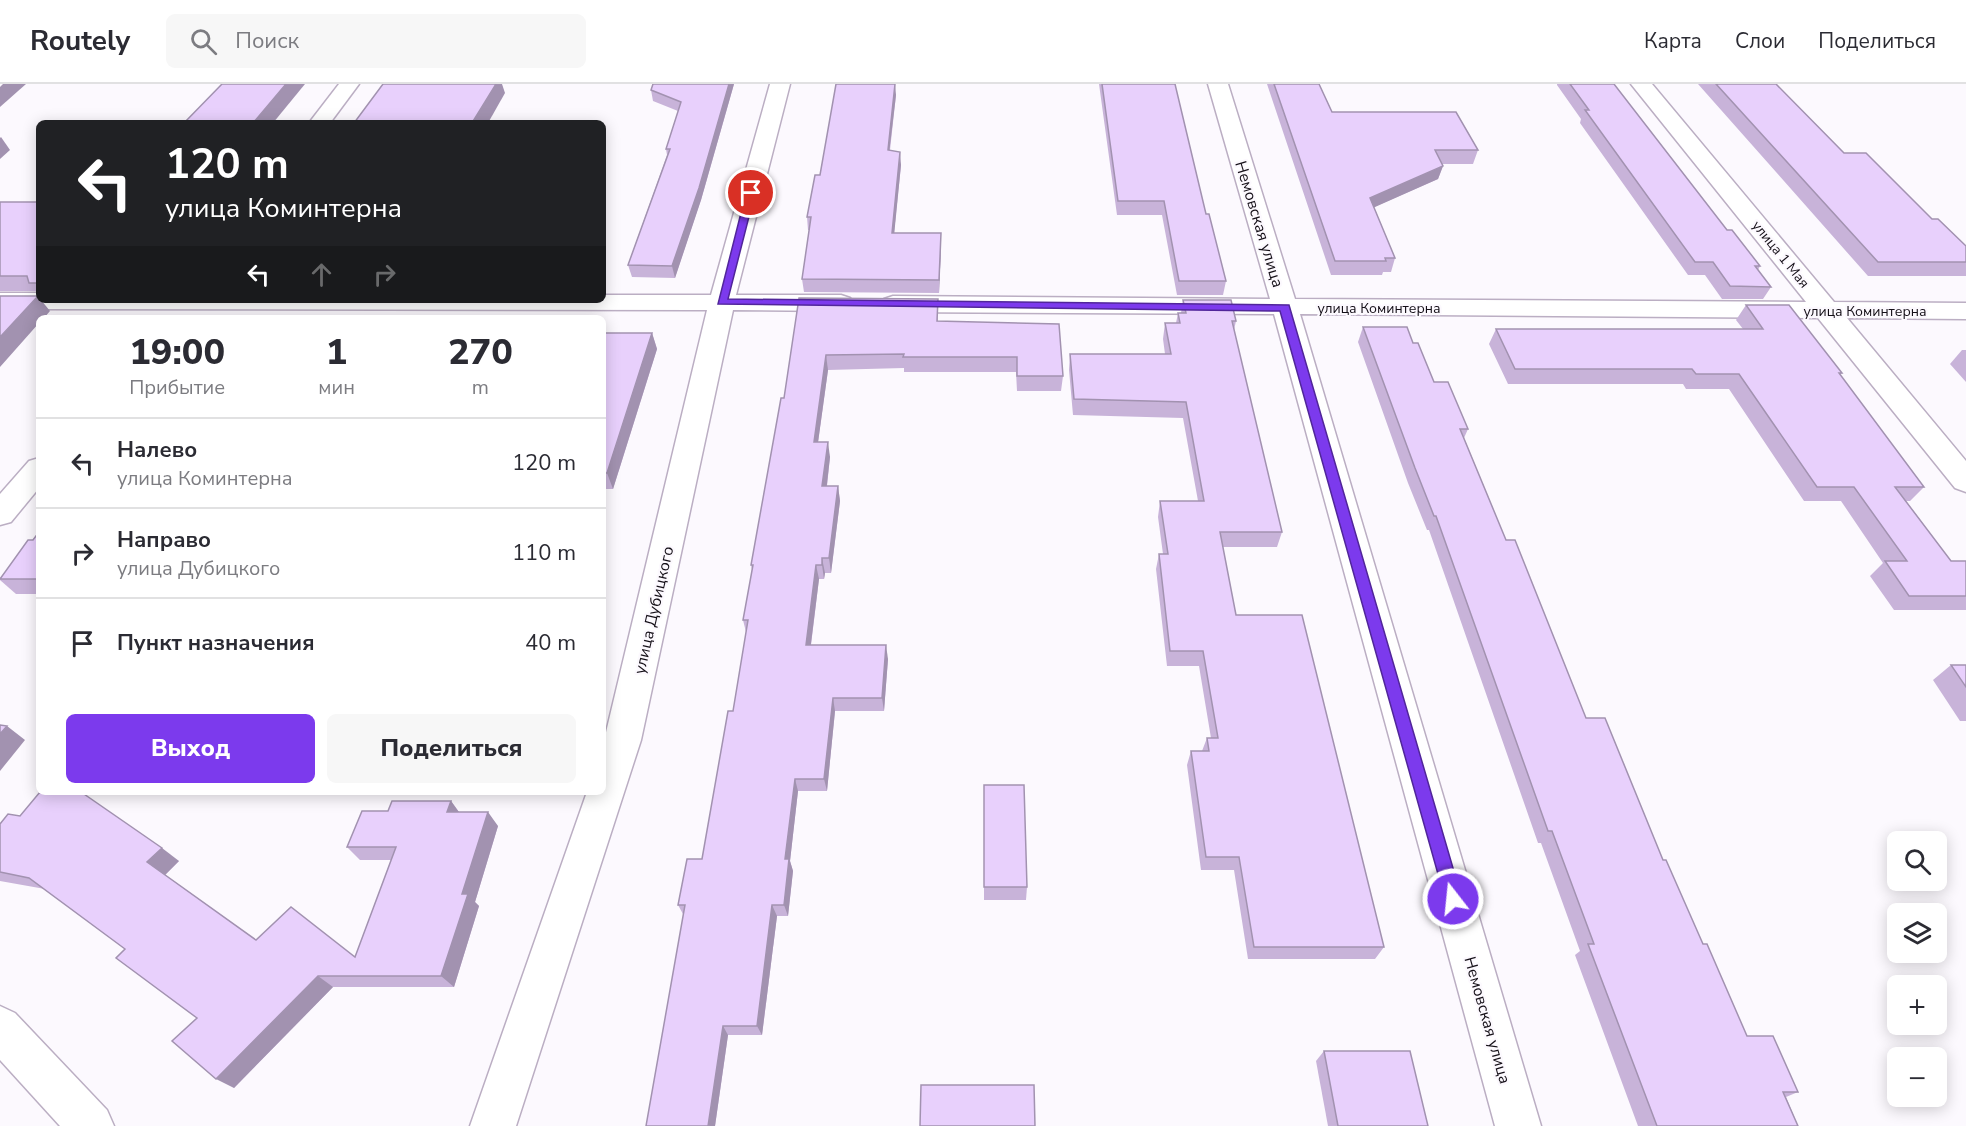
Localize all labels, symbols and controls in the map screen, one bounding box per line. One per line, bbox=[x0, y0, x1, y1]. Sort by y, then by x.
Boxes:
search box bbox=[166, 14, 586, 68]
text: Routely bbox=[30, 22, 130, 60]
icon: search bbox=[187, 25, 220, 58]
text: Поиск bbox=[235, 26, 299, 56]
text: Карта bbox=[1644, 27, 1702, 55]
text: Слои bbox=[1735, 27, 1785, 55]
text: Поделиться bbox=[1818, 27, 1936, 55]
text: 120 m bbox=[165, 136, 289, 193]
icon: left bbox=[66, 144, 144, 222]
street label: Немовская улица bbox=[1229, 158, 1289, 290]
pin bbox=[725, 167, 776, 218]
icon: arrive bbox=[734, 176, 767, 209]
text: улица Коминтерна bbox=[165, 190, 402, 227]
street label: улица 1 Мая bbox=[1748, 217, 1814, 292]
icon: left bbox=[242, 258, 275, 291]
icon: ahead bbox=[305, 258, 338, 291]
icon: right bbox=[368, 258, 401, 291]
street label: улица Коминтерна bbox=[1318, 299, 1440, 318]
street label: улица Коминтерна bbox=[1804, 302, 1926, 321]
text: 19:00 bbox=[129, 328, 225, 377]
text: 1 bbox=[326, 328, 347, 377]
text: 270 bbox=[448, 328, 513, 377]
text: Прибытие bbox=[129, 374, 225, 401]
text: мин bbox=[318, 374, 355, 401]
text: m bbox=[472, 374, 489, 401]
text: Налево bbox=[117, 435, 197, 465]
icon: left bbox=[66, 447, 99, 480]
text: 120 m bbox=[512, 448, 576, 478]
text: улица Коминтерна bbox=[117, 465, 293, 492]
text: Направо bbox=[117, 525, 211, 555]
icon: right bbox=[66, 537, 99, 570]
text: 110 m bbox=[512, 538, 576, 568]
street label: улица Дубицкого bbox=[629, 544, 679, 676]
text: улица Дубицкого bbox=[117, 555, 280, 582]
icon: arrive bbox=[66, 627, 99, 660]
text: Пункт назначения bbox=[117, 628, 315, 658]
text: 40 m bbox=[525, 628, 576, 658]
button: Выход bbox=[66, 714, 315, 783]
button: Поделиться bbox=[327, 714, 576, 783]
map controls bbox=[1887, 831, 1947, 1107]
button: search bbox=[1887, 831, 1947, 891]
position arrow bbox=[1421, 867, 1485, 931]
button: layers bbox=[1887, 903, 1947, 963]
street label: Немовская улица bbox=[1458, 954, 1516, 1086]
button: + bbox=[1887, 975, 1947, 1035]
button: − bbox=[1887, 1047, 1947, 1107]

